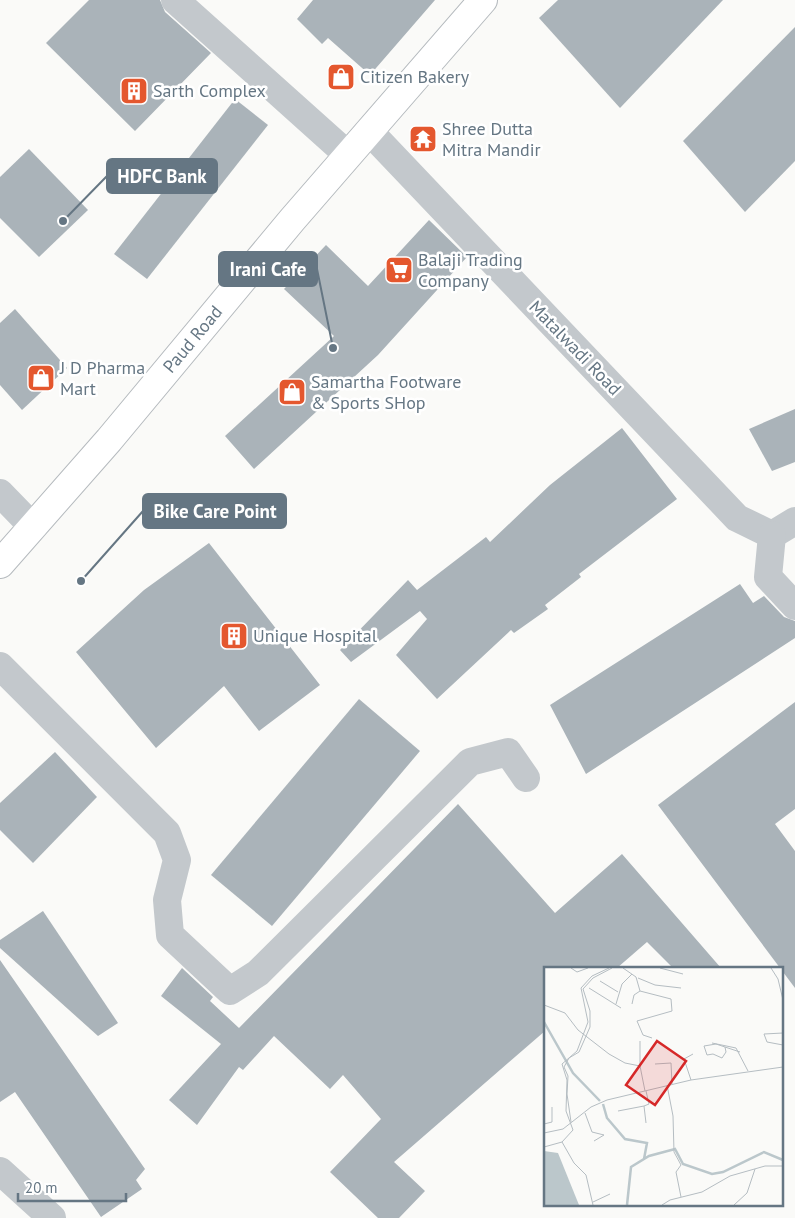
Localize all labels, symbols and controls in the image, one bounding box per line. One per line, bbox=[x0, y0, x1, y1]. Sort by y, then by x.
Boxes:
shop icon: Citizen Bakery bbox=[326, 62, 356, 92]
place label: Citizen Bakery bbox=[360, 65, 470, 88]
building icon: Sarth Complex bbox=[119, 76, 149, 106]
place label: Sarth Complex bbox=[153, 79, 266, 102]
place label: Shree Dutta Mitra Mandir bbox=[442, 117, 541, 161]
temple icon: Shree Dutta Mitra Mandir bbox=[408, 124, 438, 154]
callout: HDFC Bank bbox=[107, 159, 217, 193]
text: HDFC Bank bbox=[117, 164, 207, 188]
place label: Balaji Trading Company bbox=[418, 248, 523, 292]
callout: Irani Cafe bbox=[219, 252, 317, 286]
supermarket icon: Balaji Trading Company bbox=[384, 255, 414, 285]
text: Irani Cafe bbox=[229, 257, 307, 281]
street label: Matalwadi Road bbox=[524, 295, 626, 400]
street label: Paud Road bbox=[158, 301, 227, 377]
place label: J D Pharma Mart bbox=[59, 356, 145, 400]
shop icon: J D Pharma Mart bbox=[26, 363, 56, 393]
place label: Samartha Footware & Sports SHop bbox=[311, 370, 462, 414]
shop icon: Samartha Footware & Sports SHop bbox=[277, 377, 307, 407]
callout: Bike Care Point bbox=[143, 494, 286, 528]
text: Bike Care Point bbox=[153, 499, 277, 523]
building icon: Unique Hospital bbox=[219, 621, 249, 651]
place label: Unique Hospital bbox=[253, 624, 378, 647]
inset map bbox=[544, 967, 782, 1206]
scale bar bbox=[18, 1170, 125, 1202]
text: 20 m bbox=[25, 1178, 58, 1197]

